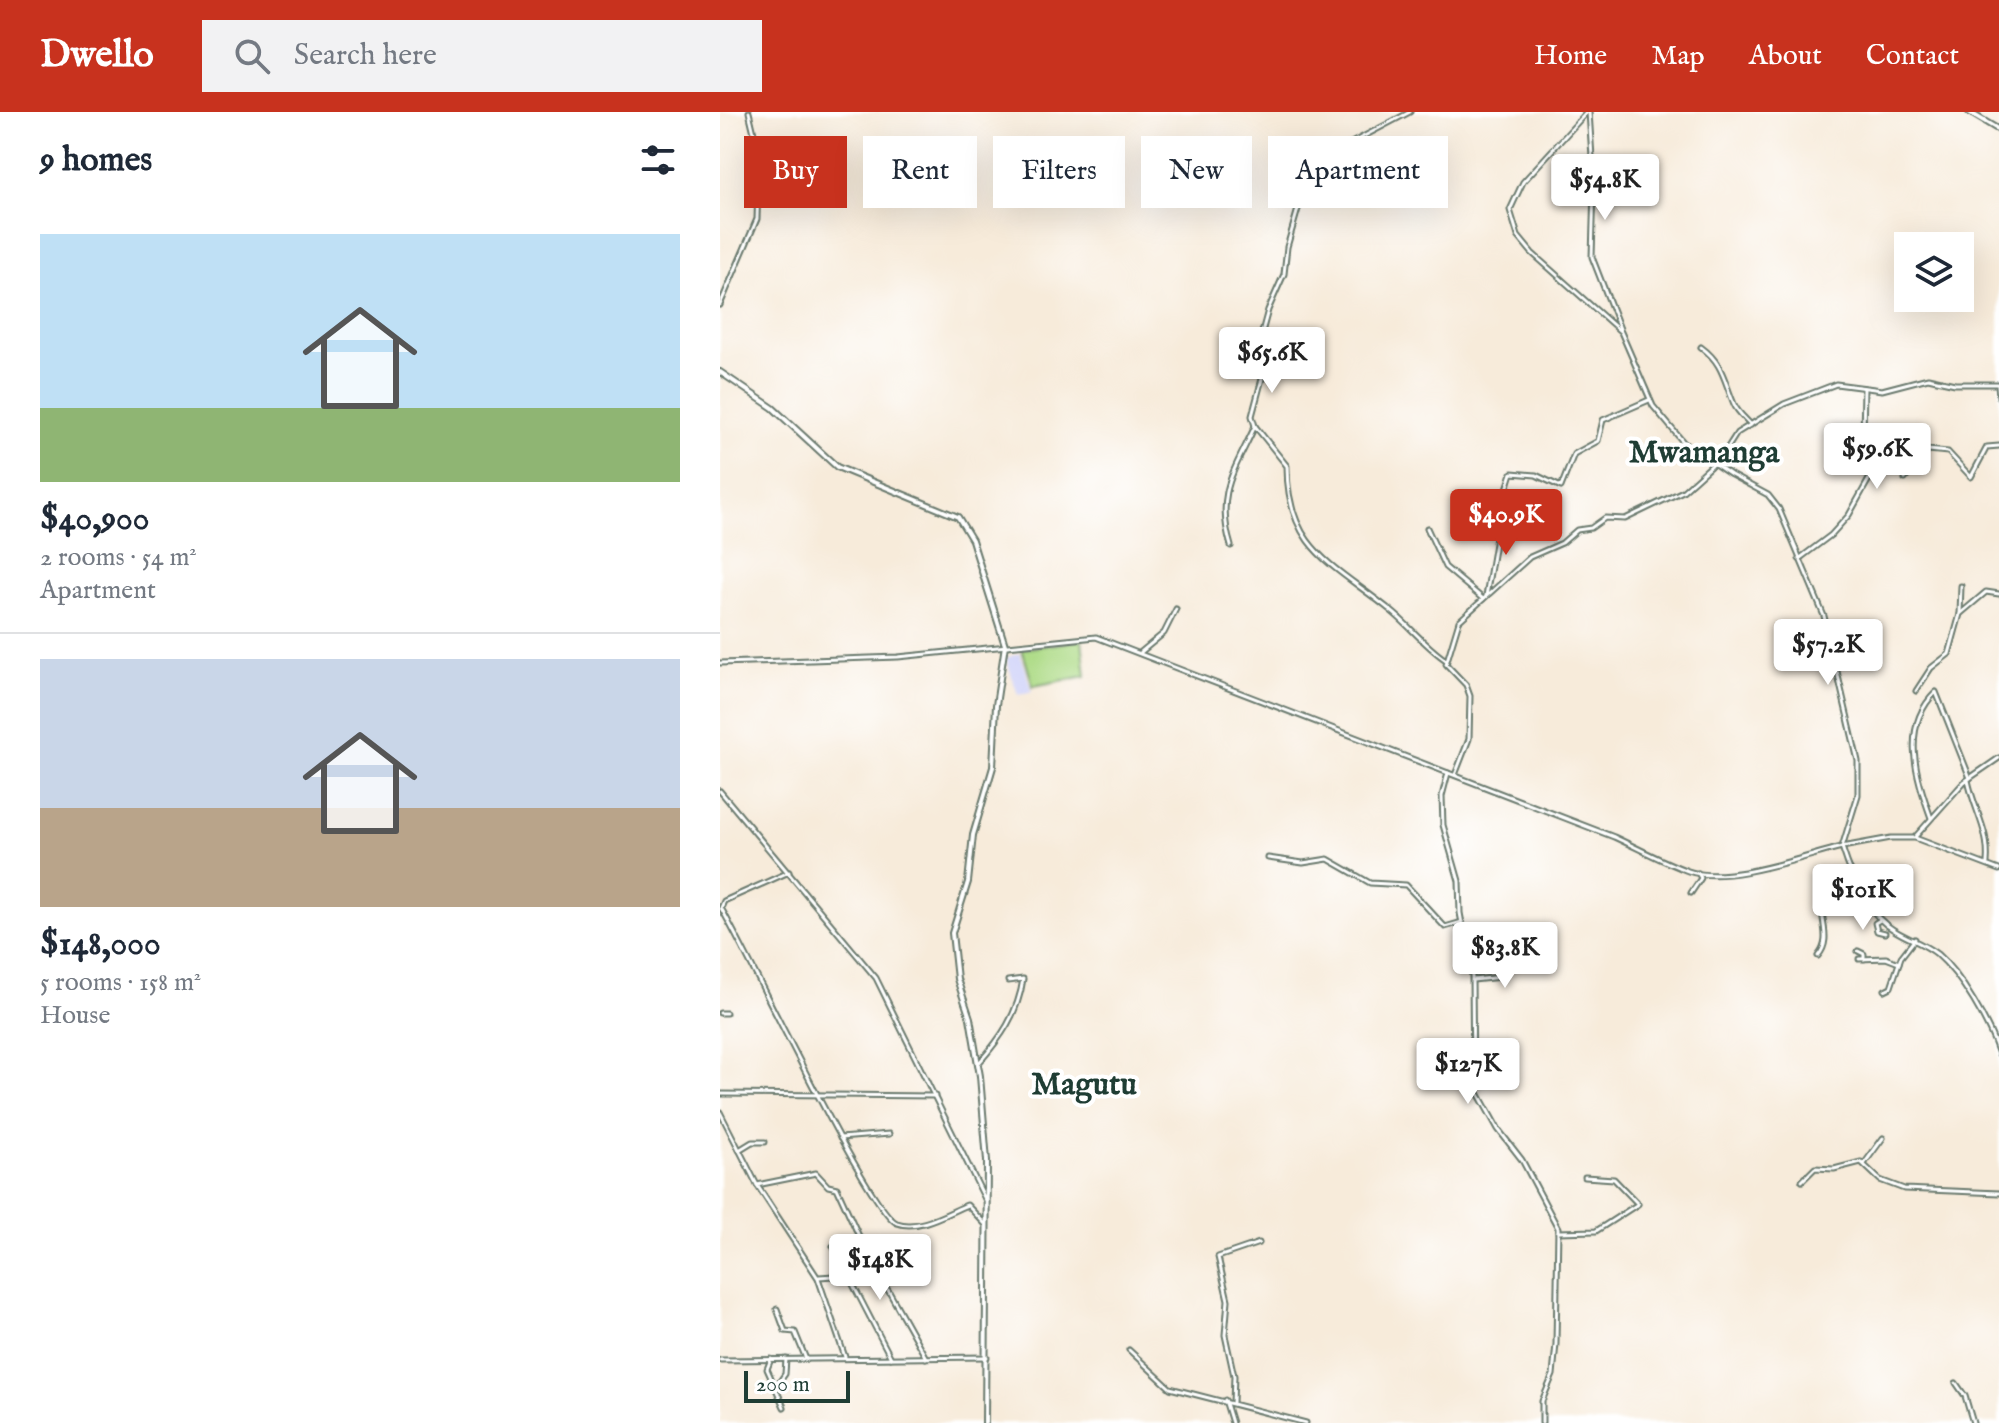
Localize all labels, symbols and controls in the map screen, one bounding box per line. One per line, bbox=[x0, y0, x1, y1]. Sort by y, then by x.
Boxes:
search box bbox=[202, 20, 762, 92]
text: Dwello bbox=[40, 32, 154, 80]
icon: search bbox=[230, 34, 274, 78]
text: Search here bbox=[294, 37, 437, 75]
text: Home bbox=[1534, 39, 1607, 74]
text: Map bbox=[1651, 39, 1705, 74]
text: About bbox=[1749, 39, 1822, 74]
text: Contact bbox=[1866, 39, 1959, 74]
chip: Buy bbox=[744, 136, 847, 208]
chip: Rent bbox=[863, 136, 977, 208]
chip: Filters bbox=[993, 136, 1125, 208]
chip: New bbox=[1141, 136, 1252, 208]
chip: Apartment bbox=[1268, 136, 1448, 208]
icon: filters bbox=[636, 138, 680, 182]
text: 9 homes bbox=[40, 139, 152, 182]
pin: $54.8K bbox=[1540, 154, 1670, 222]
text: $54.8K bbox=[1569, 163, 1641, 196]
map controls bbox=[1894, 232, 1974, 312]
button: layers bbox=[1894, 232, 1974, 312]
icon: home bbox=[288, 286, 432, 430]
pin: $65.6K bbox=[1207, 327, 1337, 395]
text: $65.6K bbox=[1237, 336, 1307, 369]
pin: $59.6K bbox=[1812, 423, 1942, 491]
text: $59.6K bbox=[1842, 432, 1912, 465]
district label: Mwamanga bbox=[1629, 433, 1781, 474]
pin: $40.9K bbox=[1441, 489, 1571, 557]
text: $40,900 bbox=[40, 498, 150, 541]
text: $40.9K bbox=[1468, 498, 1544, 531]
text: 2 rooms · 54 m² bbox=[40, 541, 197, 574]
text: Apartment bbox=[40, 574, 156, 607]
pin: $57.2K bbox=[1763, 619, 1893, 687]
text: $57.2K bbox=[1792, 628, 1864, 661]
icon: home bbox=[288, 711, 432, 855]
pin: $101K bbox=[1807, 864, 1919, 932]
text: $101K bbox=[1830, 873, 1896, 906]
pin: $83.8K bbox=[1440, 922, 1570, 990]
text: $148,000 bbox=[40, 923, 161, 966]
text: $83.8K bbox=[1471, 931, 1539, 964]
text: 5 rooms · 158 m² bbox=[40, 966, 201, 999]
text: House bbox=[40, 999, 110, 1032]
pin: $127K bbox=[1412, 1038, 1524, 1106]
text: $127K bbox=[1435, 1047, 1501, 1080]
district label: Magutu bbox=[1031, 1065, 1137, 1106]
pin: $148K bbox=[824, 1234, 936, 1302]
text: $148K bbox=[847, 1243, 913, 1276]
scale bar bbox=[744, 1367, 850, 1403]
text: 200 m bbox=[756, 1371, 810, 1399]

